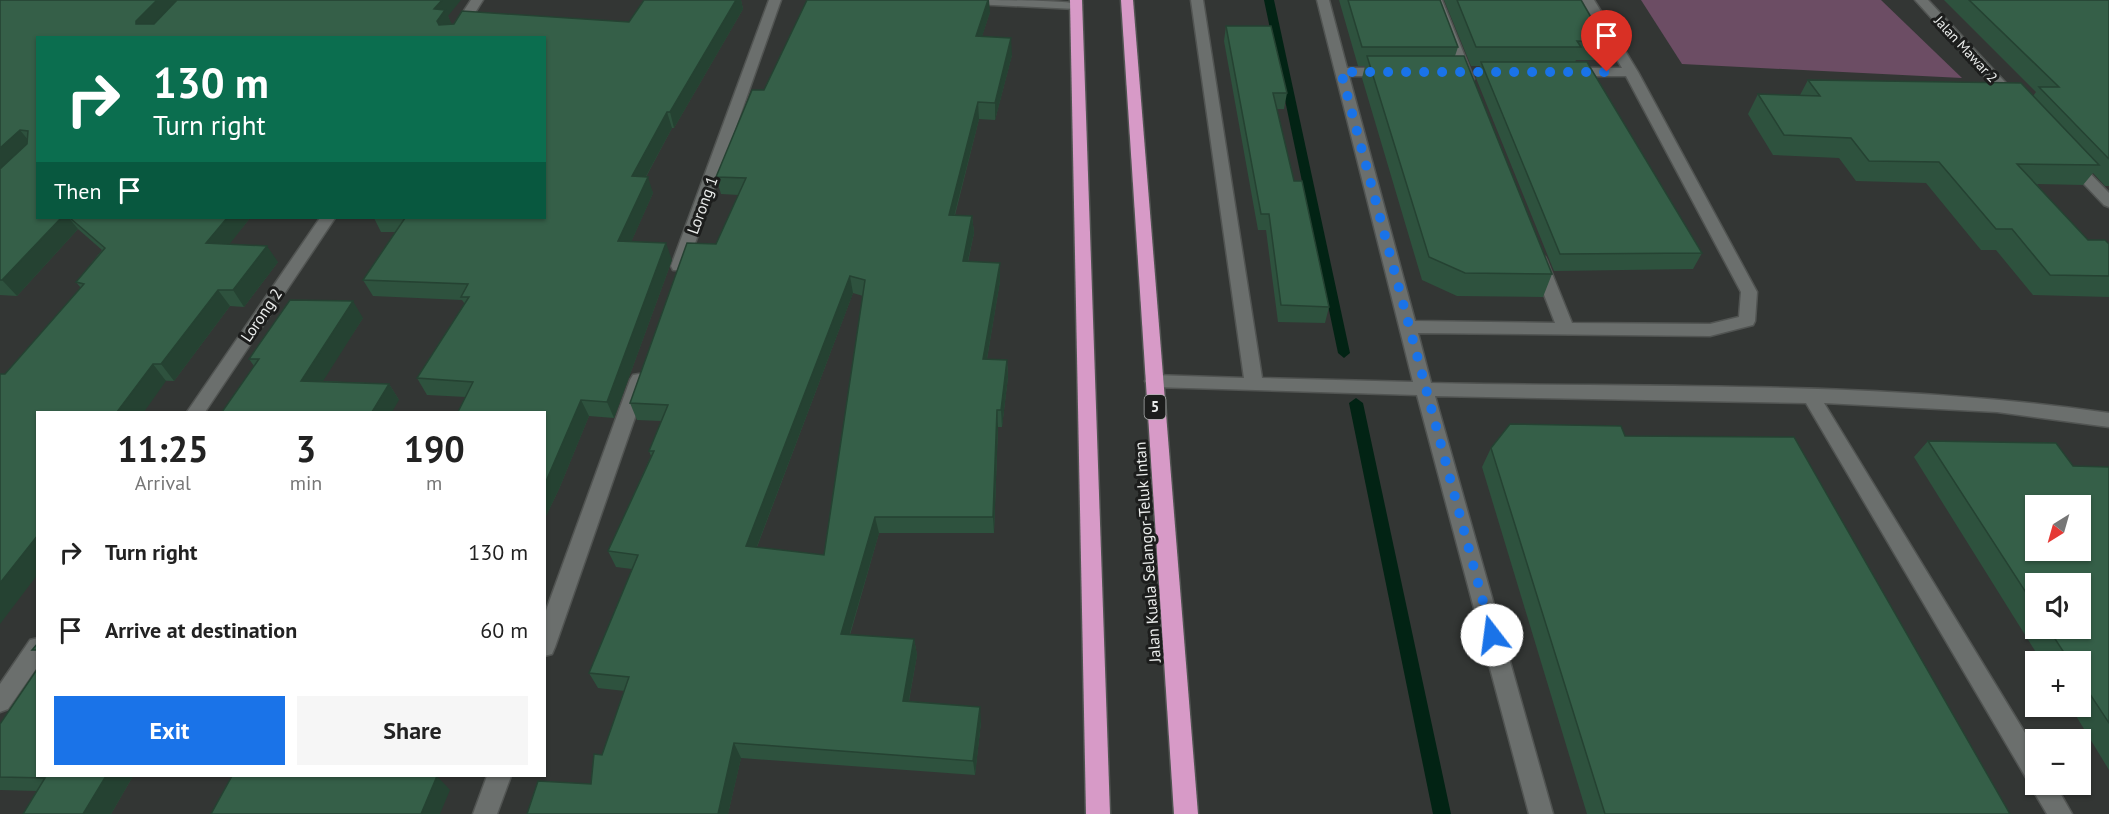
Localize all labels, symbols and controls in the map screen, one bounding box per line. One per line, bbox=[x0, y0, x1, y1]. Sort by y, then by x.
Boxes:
pin bbox=[1581, 10, 1632, 72]
street label: Jalan Mawar 2 bbox=[1930, 11, 2002, 86]
icon: arrive bbox=[1590, 19, 1623, 52]
text: 130 m bbox=[153, 55, 269, 110]
icon: right bbox=[54, 60, 132, 138]
text: Turn right bbox=[153, 108, 266, 142]
street label: Lorong 1 bbox=[682, 173, 722, 237]
icon: arrive bbox=[113, 174, 146, 207]
text: Then bbox=[54, 177, 101, 205]
street label: Lorong 2 bbox=[236, 284, 286, 346]
road number: 5 bbox=[1144, 395, 1166, 419]
text: 11:25 bbox=[117, 425, 209, 472]
text: 3 bbox=[296, 425, 316, 472]
text: 190 bbox=[404, 425, 465, 472]
street label: Jalan Kuala Selangor-Teluk Intan bbox=[1129, 441, 1165, 664]
text: Arrival bbox=[135, 470, 191, 496]
text: min bbox=[290, 470, 322, 496]
text: m bbox=[426, 470, 442, 496]
north arrow bbox=[2025, 495, 2091, 561]
map controls bbox=[2025, 495, 2091, 795]
icon: right bbox=[54, 536, 87, 569]
text: Turn right bbox=[105, 538, 197, 566]
text: 130 m bbox=[468, 538, 528, 566]
button: sound bbox=[2025, 573, 2091, 639]
position arrow bbox=[1460, 603, 1524, 667]
icon: arrive bbox=[54, 614, 87, 647]
text: Arrive at destination bbox=[105, 616, 297, 644]
text: 60 m bbox=[480, 616, 528, 644]
button: + bbox=[2025, 651, 2091, 717]
button: Exit bbox=[54, 696, 285, 765]
button: Share bbox=[297, 696, 528, 765]
button: − bbox=[2025, 729, 2091, 795]

